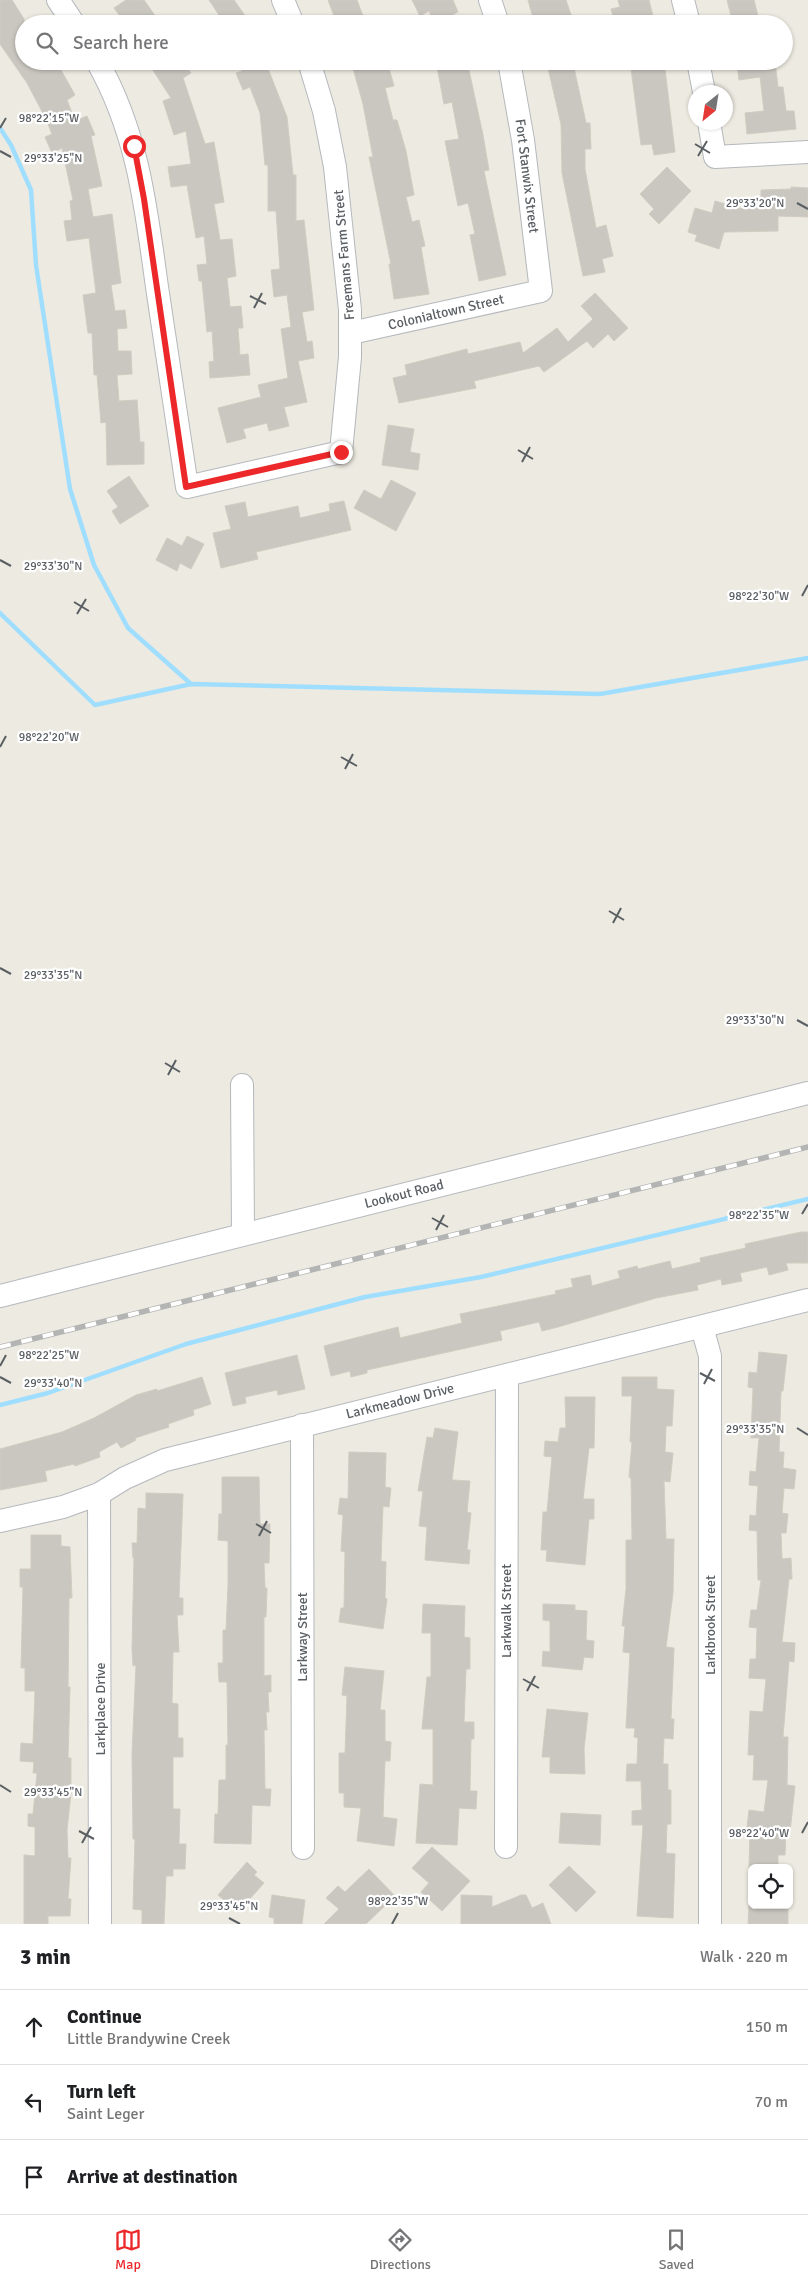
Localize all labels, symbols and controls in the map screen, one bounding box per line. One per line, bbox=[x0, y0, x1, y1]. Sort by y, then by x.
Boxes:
search box bbox=[15, 15, 793, 70]
icon: search bbox=[33, 29, 61, 57]
text: Search here bbox=[73, 31, 169, 55]
north arrow bbox=[688, 85, 733, 130]
text: 98°22'15"W bbox=[19, 111, 79, 126]
street label: Fort Stanwix Street bbox=[512, 118, 542, 234]
route start bbox=[123, 135, 146, 158]
text: 29°33'25"N bbox=[24, 151, 82, 166]
street label: Freemans Farm Street bbox=[330, 189, 358, 321]
text: 29°33'20"N bbox=[726, 196, 784, 211]
street label: Colonialtown Street bbox=[386, 290, 506, 334]
route end bbox=[330, 441, 353, 464]
text: 29°33'30"N bbox=[24, 559, 82, 574]
text: 98°22'30"W bbox=[729, 589, 789, 604]
text: 98°22'20"W bbox=[19, 730, 79, 745]
text: 29°33'35"N bbox=[24, 968, 82, 983]
text: 29°33'30"N bbox=[726, 1013, 784, 1028]
street label: Lookout Road bbox=[363, 1176, 445, 1212]
text: 98°22'35"W bbox=[729, 1208, 789, 1223]
text: 98°22'25"W bbox=[19, 1348, 79, 1363]
text: 29°33'40"N bbox=[24, 1376, 82, 1391]
street label: Larkmeadow Drive bbox=[344, 1379, 456, 1423]
text: 29°33'35"N bbox=[726, 1422, 784, 1437]
street label: Larkwalk Street bbox=[498, 1564, 515, 1658]
street label: Larkbrook Street bbox=[702, 1575, 719, 1675]
street label: Larkway Street bbox=[294, 1592, 311, 1682]
street label: Larkplace Drive bbox=[92, 1663, 109, 1755]
text: 29°33'45"N bbox=[24, 1785, 82, 1800]
text: 98°22'40"W bbox=[729, 1826, 789, 1841]
map controls bbox=[748, 1864, 793, 1909]
button: locate bbox=[748, 1864, 793, 1909]
text: 98°22'35"W bbox=[368, 1894, 428, 1909]
text: 29°33'45"N bbox=[200, 1899, 258, 1914]
text: 3 min bbox=[20, 1944, 71, 1970]
text: Walk · 220 m bbox=[700, 1947, 788, 1967]
text: Continue bbox=[67, 2005, 142, 2029]
icon: ahead bbox=[20, 2013, 48, 2041]
text: 150 m bbox=[746, 2017, 788, 2037]
text: Little Brandywine Creek bbox=[67, 2029, 230, 2049]
text: Turn left bbox=[67, 2080, 136, 2104]
icon: left bbox=[20, 2088, 48, 2116]
text: 70 m bbox=[754, 2092, 788, 2112]
text: Saint Leger bbox=[67, 2104, 145, 2124]
icon: arrive bbox=[20, 2163, 48, 2191]
text: Arrive at destination bbox=[67, 2165, 238, 2189]
tab: Map bbox=[114, 2226, 142, 2273]
tab: Directions bbox=[370, 2226, 431, 2273]
tab: Saved bbox=[659, 2226, 694, 2273]

